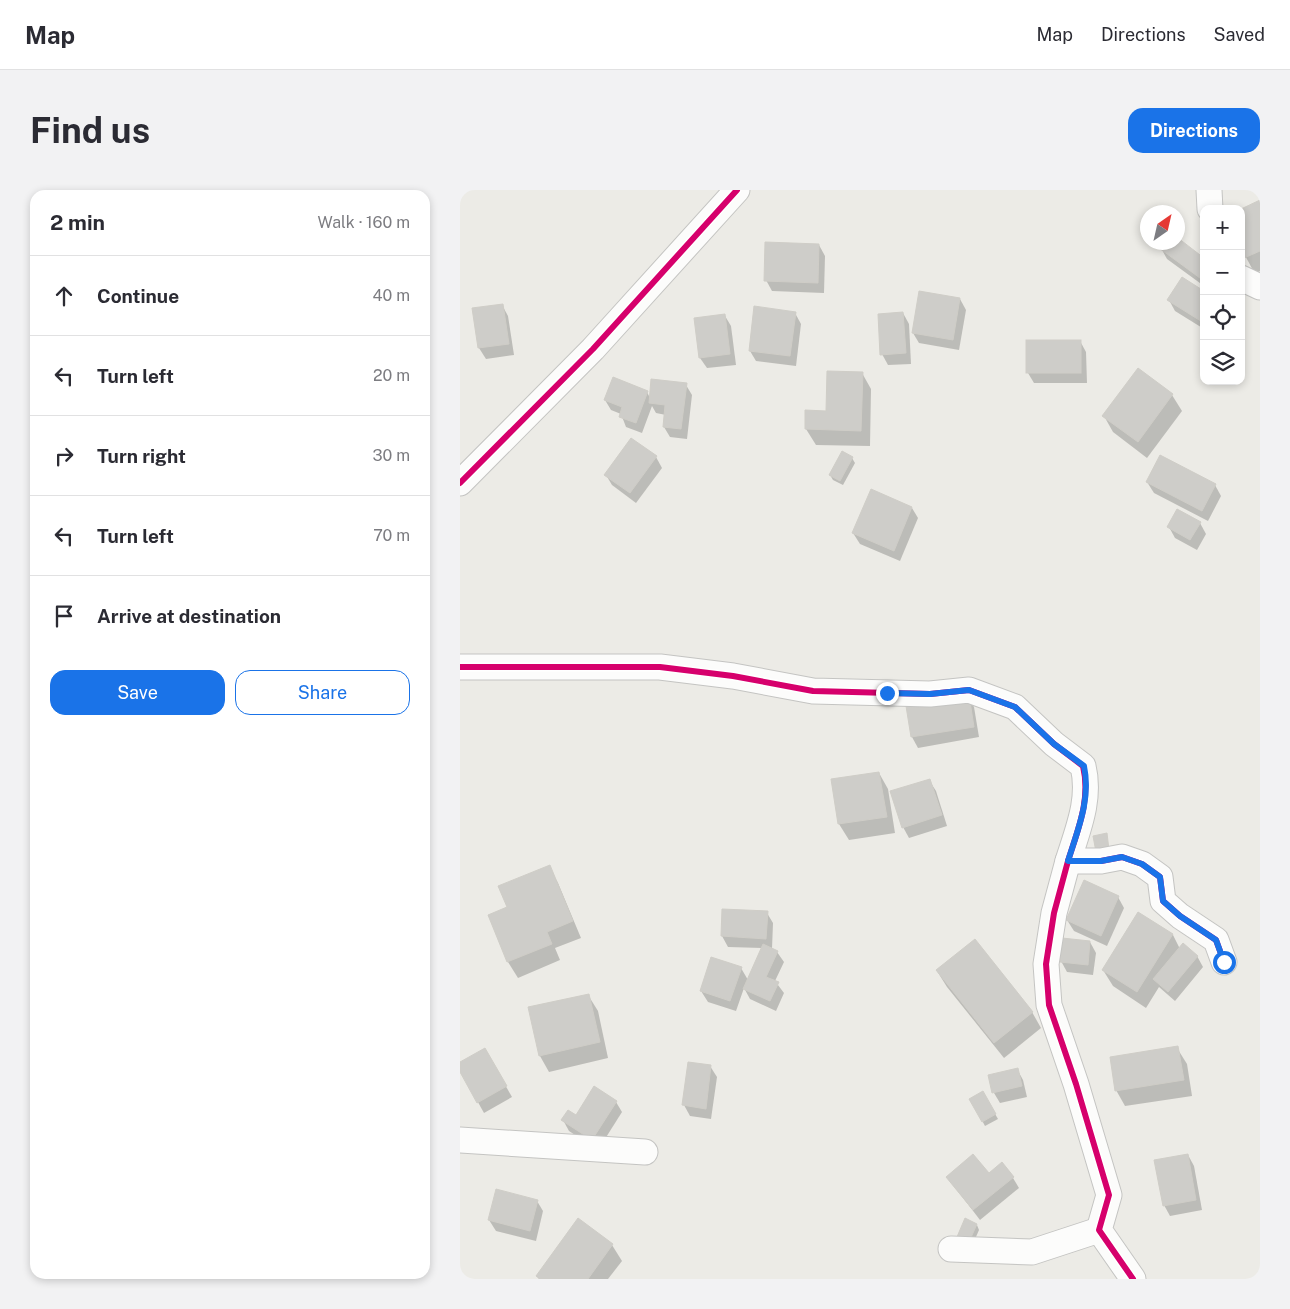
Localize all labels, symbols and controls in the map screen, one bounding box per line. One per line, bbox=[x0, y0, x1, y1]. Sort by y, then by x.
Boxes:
text: Map bbox=[25, 21, 75, 49]
text: Map bbox=[1036, 24, 1073, 45]
text: Directions bbox=[1101, 24, 1186, 45]
text: Saved bbox=[1214, 24, 1265, 45]
button: Directions bbox=[1128, 108, 1260, 153]
text: Find us bbox=[30, 110, 150, 151]
north arrow bbox=[1140, 205, 1185, 250]
map controls bbox=[1200, 205, 1245, 385]
button: + bbox=[1200, 205, 1245, 250]
text: 2 min bbox=[50, 210, 105, 235]
text: Walk · 160 m bbox=[318, 213, 410, 232]
button: − bbox=[1200, 250, 1245, 295]
icon: ahead bbox=[50, 282, 78, 310]
text: Continue bbox=[97, 285, 179, 307]
text: 40 m bbox=[372, 286, 410, 305]
button: locate bbox=[1200, 295, 1245, 340]
button: layers bbox=[1200, 340, 1245, 385]
icon: left bbox=[50, 362, 78, 390]
text: Turn left bbox=[97, 365, 174, 387]
text: 20 m bbox=[373, 366, 410, 385]
icon: right bbox=[50, 442, 78, 470]
text: Turn right bbox=[97, 445, 186, 467]
text: 30 m bbox=[373, 446, 410, 465]
icon: left bbox=[50, 522, 78, 550]
text: Turn left bbox=[97, 525, 174, 547]
text: 70 m bbox=[373, 526, 410, 545]
icon: arrive bbox=[50, 602, 78, 630]
text: Arrive at destination bbox=[97, 605, 281, 627]
button: Save bbox=[50, 670, 225, 715]
button: Share bbox=[235, 670, 410, 715]
route end bbox=[876, 682, 899, 705]
route start bbox=[1213, 951, 1236, 974]

